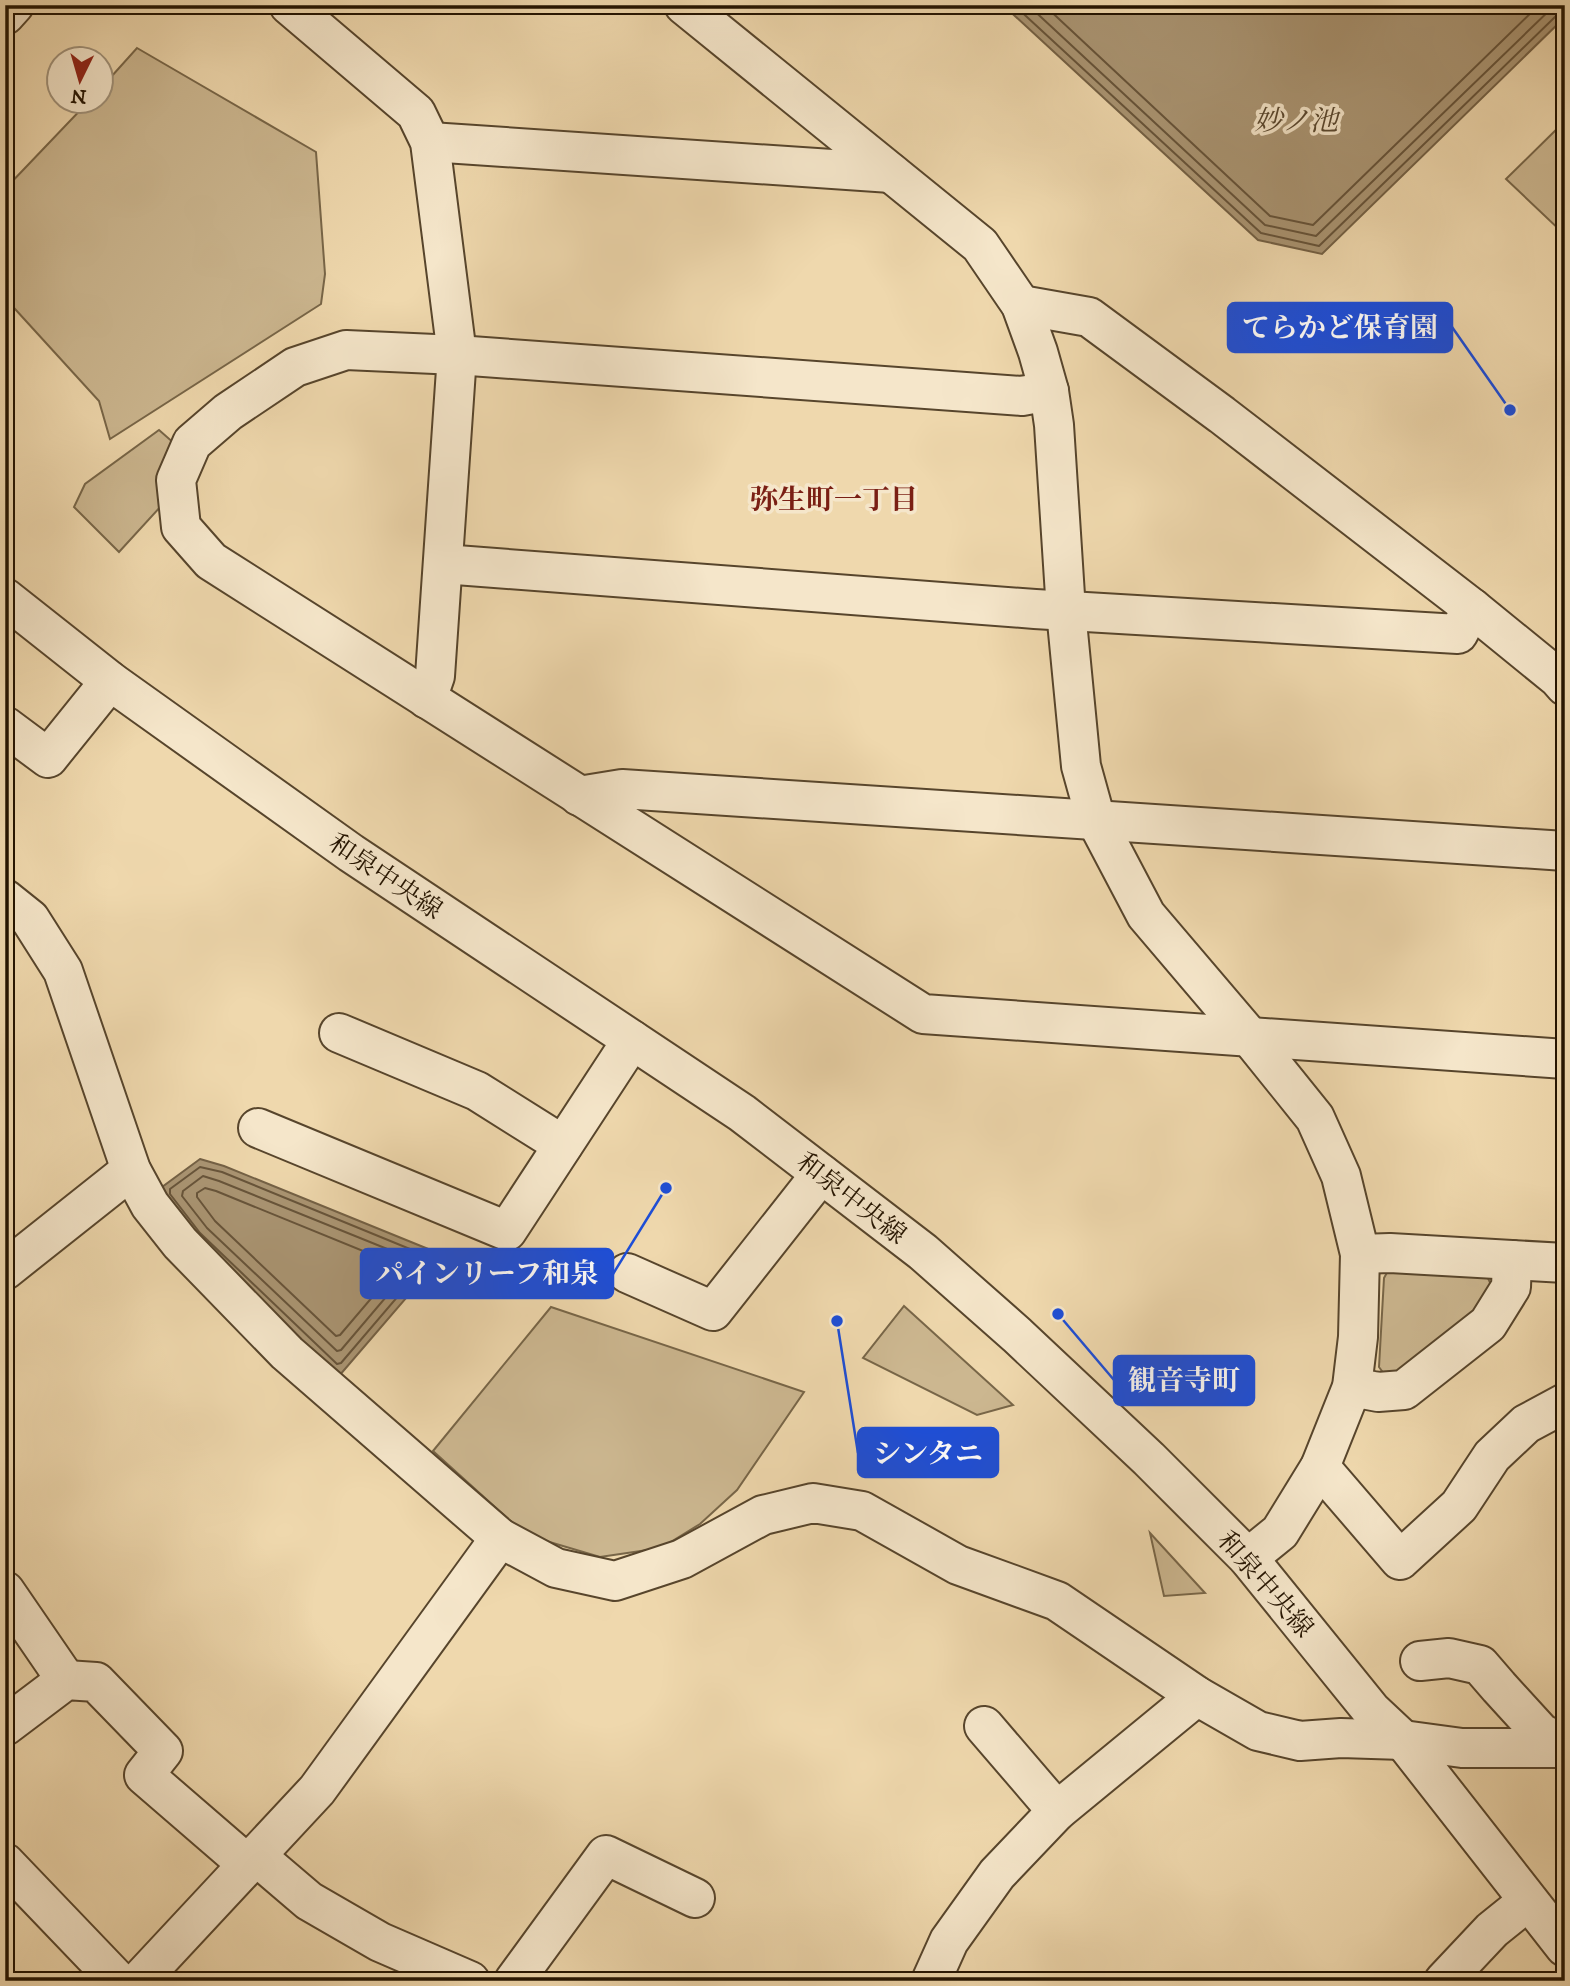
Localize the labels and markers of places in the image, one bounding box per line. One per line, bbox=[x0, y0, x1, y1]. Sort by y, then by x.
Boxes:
callout: てらかど保育園 bbox=[1228, 303, 1452, 352]
callout: パインリーフ和泉 bbox=[361, 1249, 613, 1298]
callout: 観音寺町 bbox=[1114, 1356, 1254, 1405]
callout: シンタニ bbox=[858, 1428, 998, 1477]

